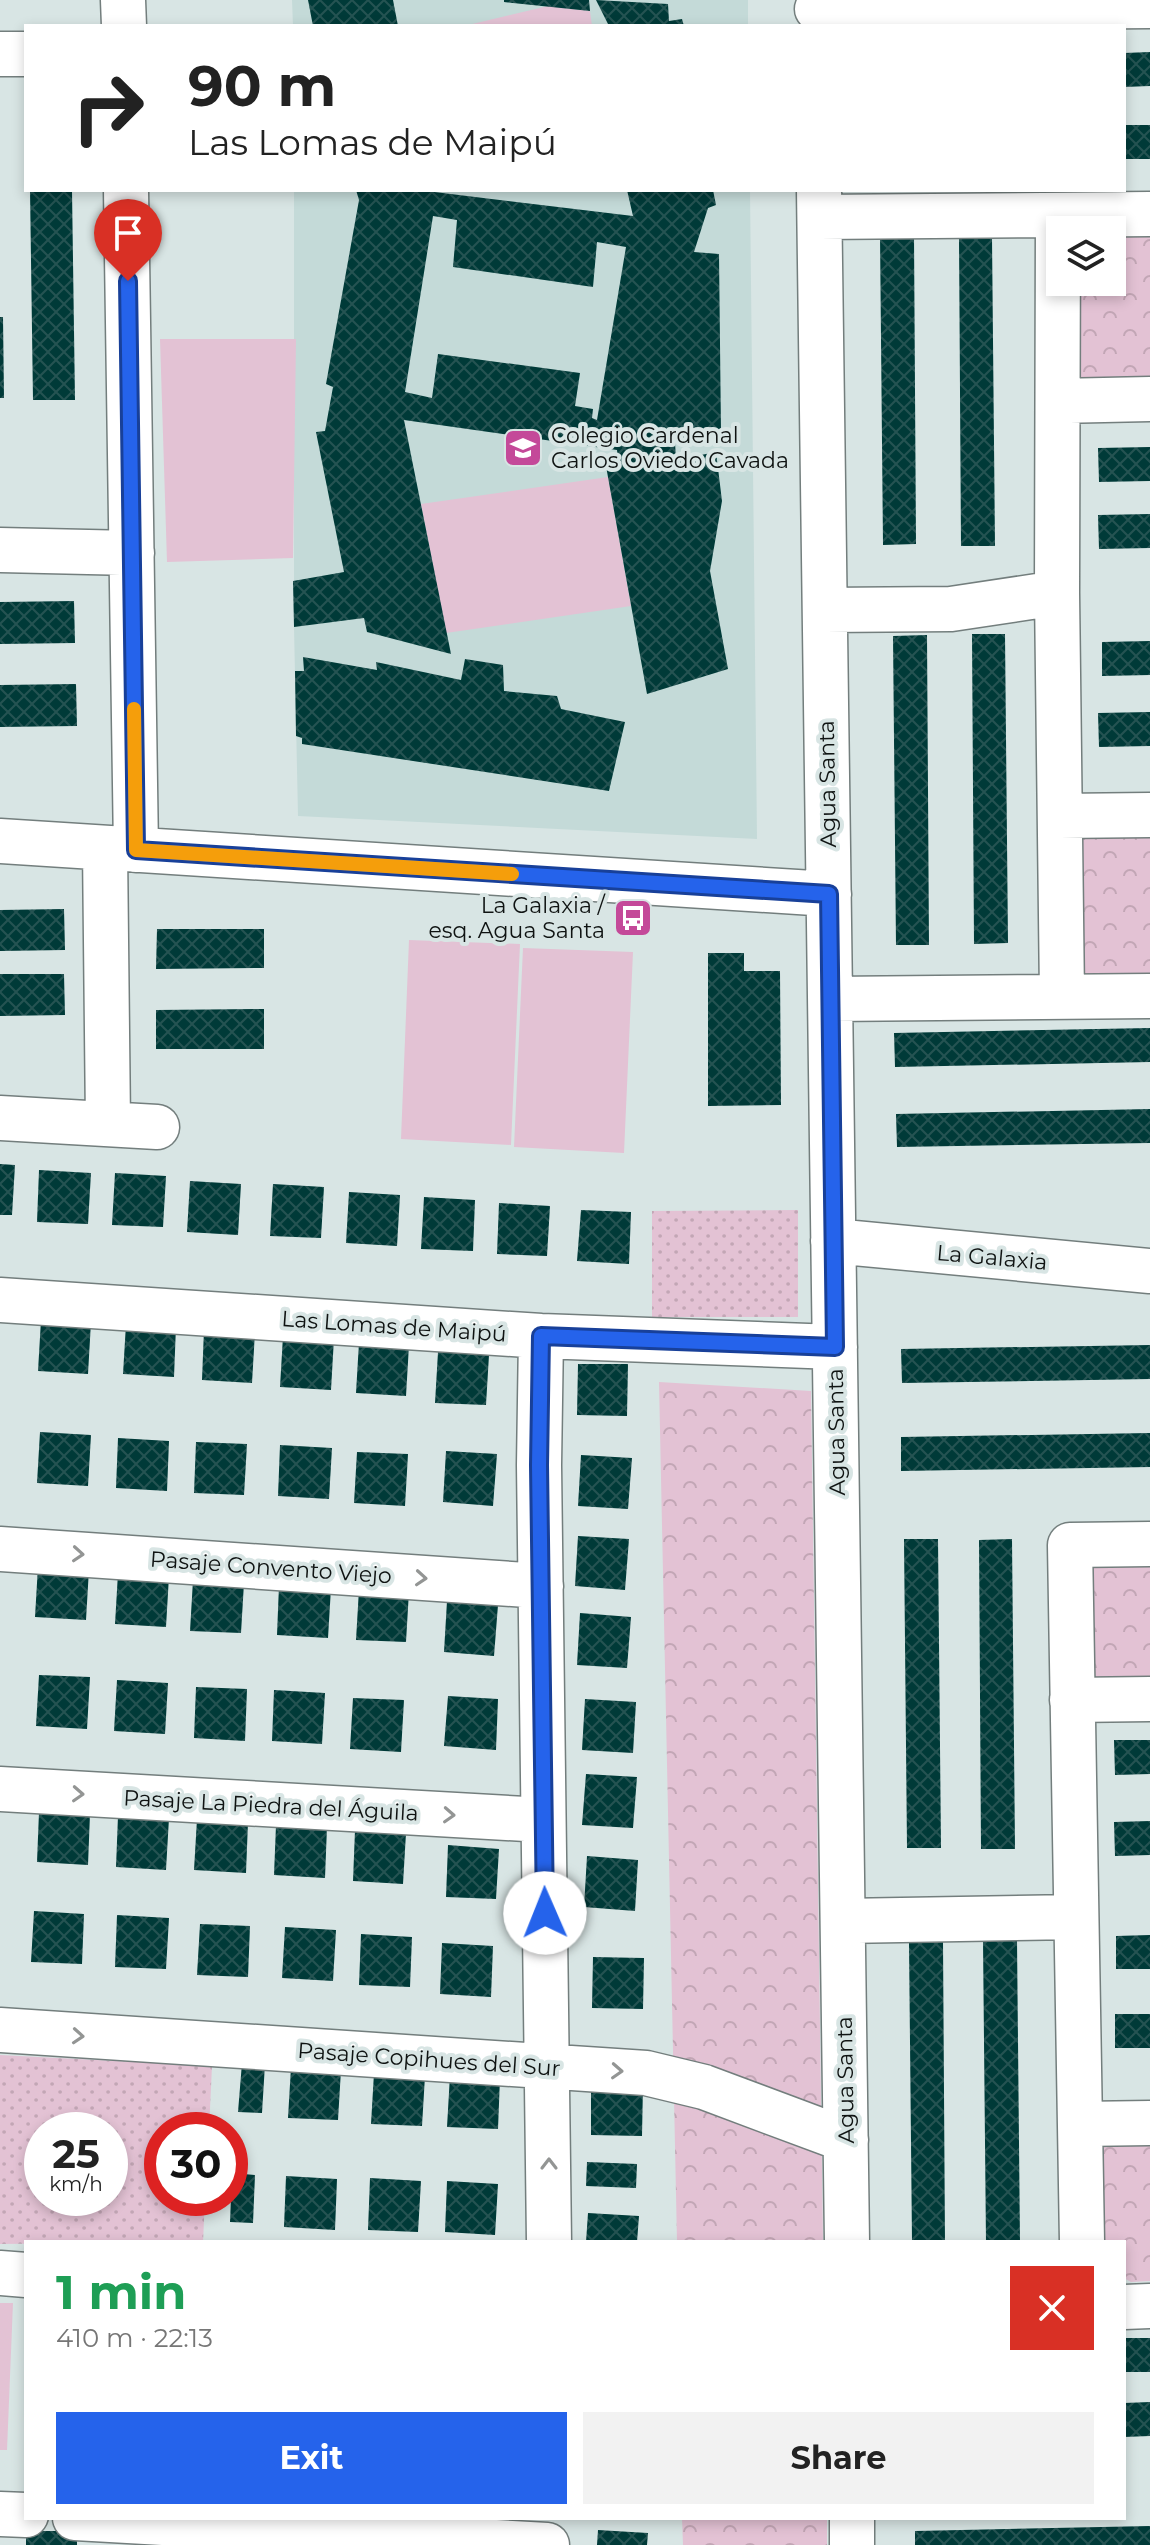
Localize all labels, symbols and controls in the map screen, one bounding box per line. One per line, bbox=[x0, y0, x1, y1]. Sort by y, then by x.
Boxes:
text: 90 m bbox=[188, 52, 336, 120]
icon: right bbox=[56, 56, 160, 160]
text: Las Lomas de Maipú bbox=[188, 120, 557, 164]
pin bbox=[94, 199, 162, 281]
icon: arrive bbox=[106, 211, 150, 255]
map controls bbox=[1046, 216, 1126, 296]
button: layers bbox=[1046, 216, 1126, 296]
place label: Colegio Cardenal Carlos Oviedo Cavada bbox=[551, 422, 789, 474]
school or university icon: Colegio Cardenal Carlos Oviedo Cavada bbox=[502, 427, 544, 469]
street label: Agua Santa bbox=[813, 720, 842, 848]
place label: La Galaxia / esq. Agua Santa bbox=[429, 892, 607, 944]
bus stop icon: La Galaxia / esq. Agua Santa bbox=[612, 897, 654, 939]
street label: La Galaxia bbox=[935, 1239, 1049, 1276]
street label: Las Lomas de Maipú bbox=[281, 1305, 507, 1348]
street label: Agua Santa bbox=[822, 1368, 851, 1496]
one-way arrow bbox=[72, 1545, 85, 1562]
street label: Pasaje Convento Viejo bbox=[149, 1546, 393, 1589]
one-way arrow bbox=[415, 1569, 428, 1586]
street label: Pasaje La Piedra del Águila bbox=[123, 1784, 419, 1827]
one-way arrow bbox=[72, 1785, 85, 1802]
one-way arrow bbox=[443, 1806, 456, 1823]
position arrow bbox=[503, 1871, 587, 1955]
street label: Agua Santa bbox=[831, 2016, 860, 2144]
one-way arrow bbox=[72, 2027, 85, 2044]
street label: Pasaje Copihues del Sur bbox=[297, 2037, 561, 2082]
one-way arrow bbox=[611, 2062, 624, 2079]
speed limit sign: 30 bbox=[144, 2112, 248, 2216]
text: 25 bbox=[52, 2129, 100, 2178]
one-way arrow bbox=[540, 2157, 557, 2170]
text: km/h bbox=[49, 2172, 103, 2196]
text: 1 min bbox=[56, 2263, 186, 2321]
button: close bbox=[1010, 2266, 1094, 2350]
text: 410 m · 22:13 bbox=[56, 2322, 213, 2354]
button: Exit bbox=[56, 2412, 567, 2504]
button: Share bbox=[583, 2412, 1094, 2504]

